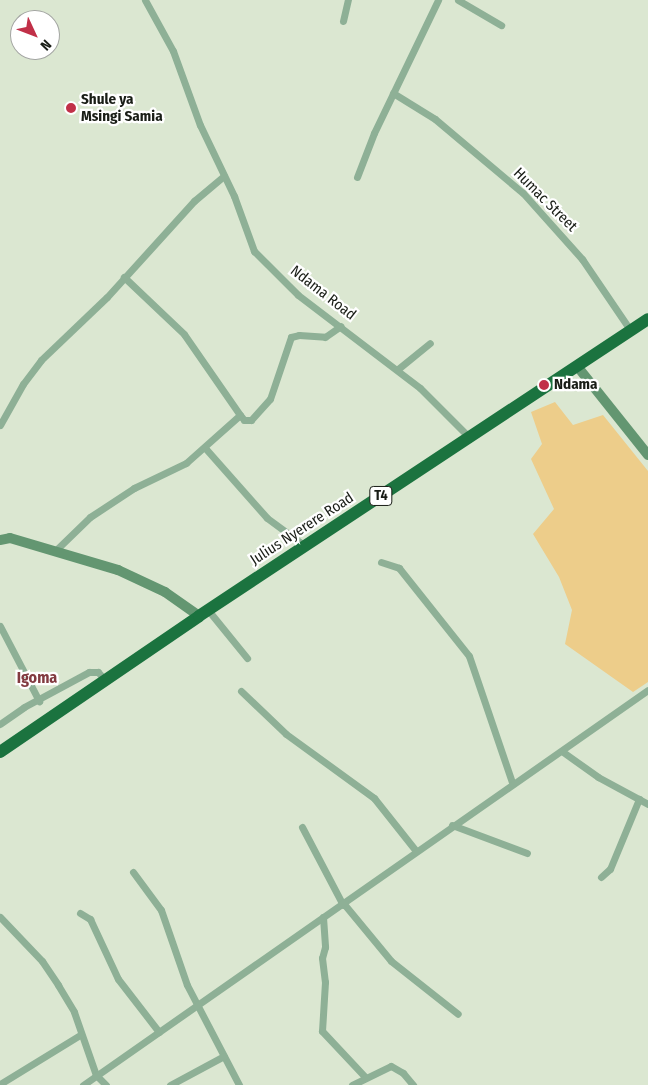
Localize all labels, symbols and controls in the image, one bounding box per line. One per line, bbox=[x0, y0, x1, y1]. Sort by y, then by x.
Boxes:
north arrow bbox=[10, 10, 60, 60]
text: N bbox=[37, 36, 55, 54]
place label: Shule ya Msingi Samia bbox=[81, 90, 163, 125]
marker: Shule ya Msingi Samia bbox=[65, 102, 77, 114]
street label: Humac Street bbox=[509, 164, 581, 236]
street label: Ndama Road bbox=[287, 262, 359, 324]
place label: Ndama bbox=[554, 376, 598, 394]
marker: Ndama bbox=[538, 379, 550, 391]
road number: T4 bbox=[368, 484, 394, 508]
street label: Julius Nyerere Road bbox=[247, 489, 357, 569]
district label: Igoma bbox=[17, 668, 57, 688]

